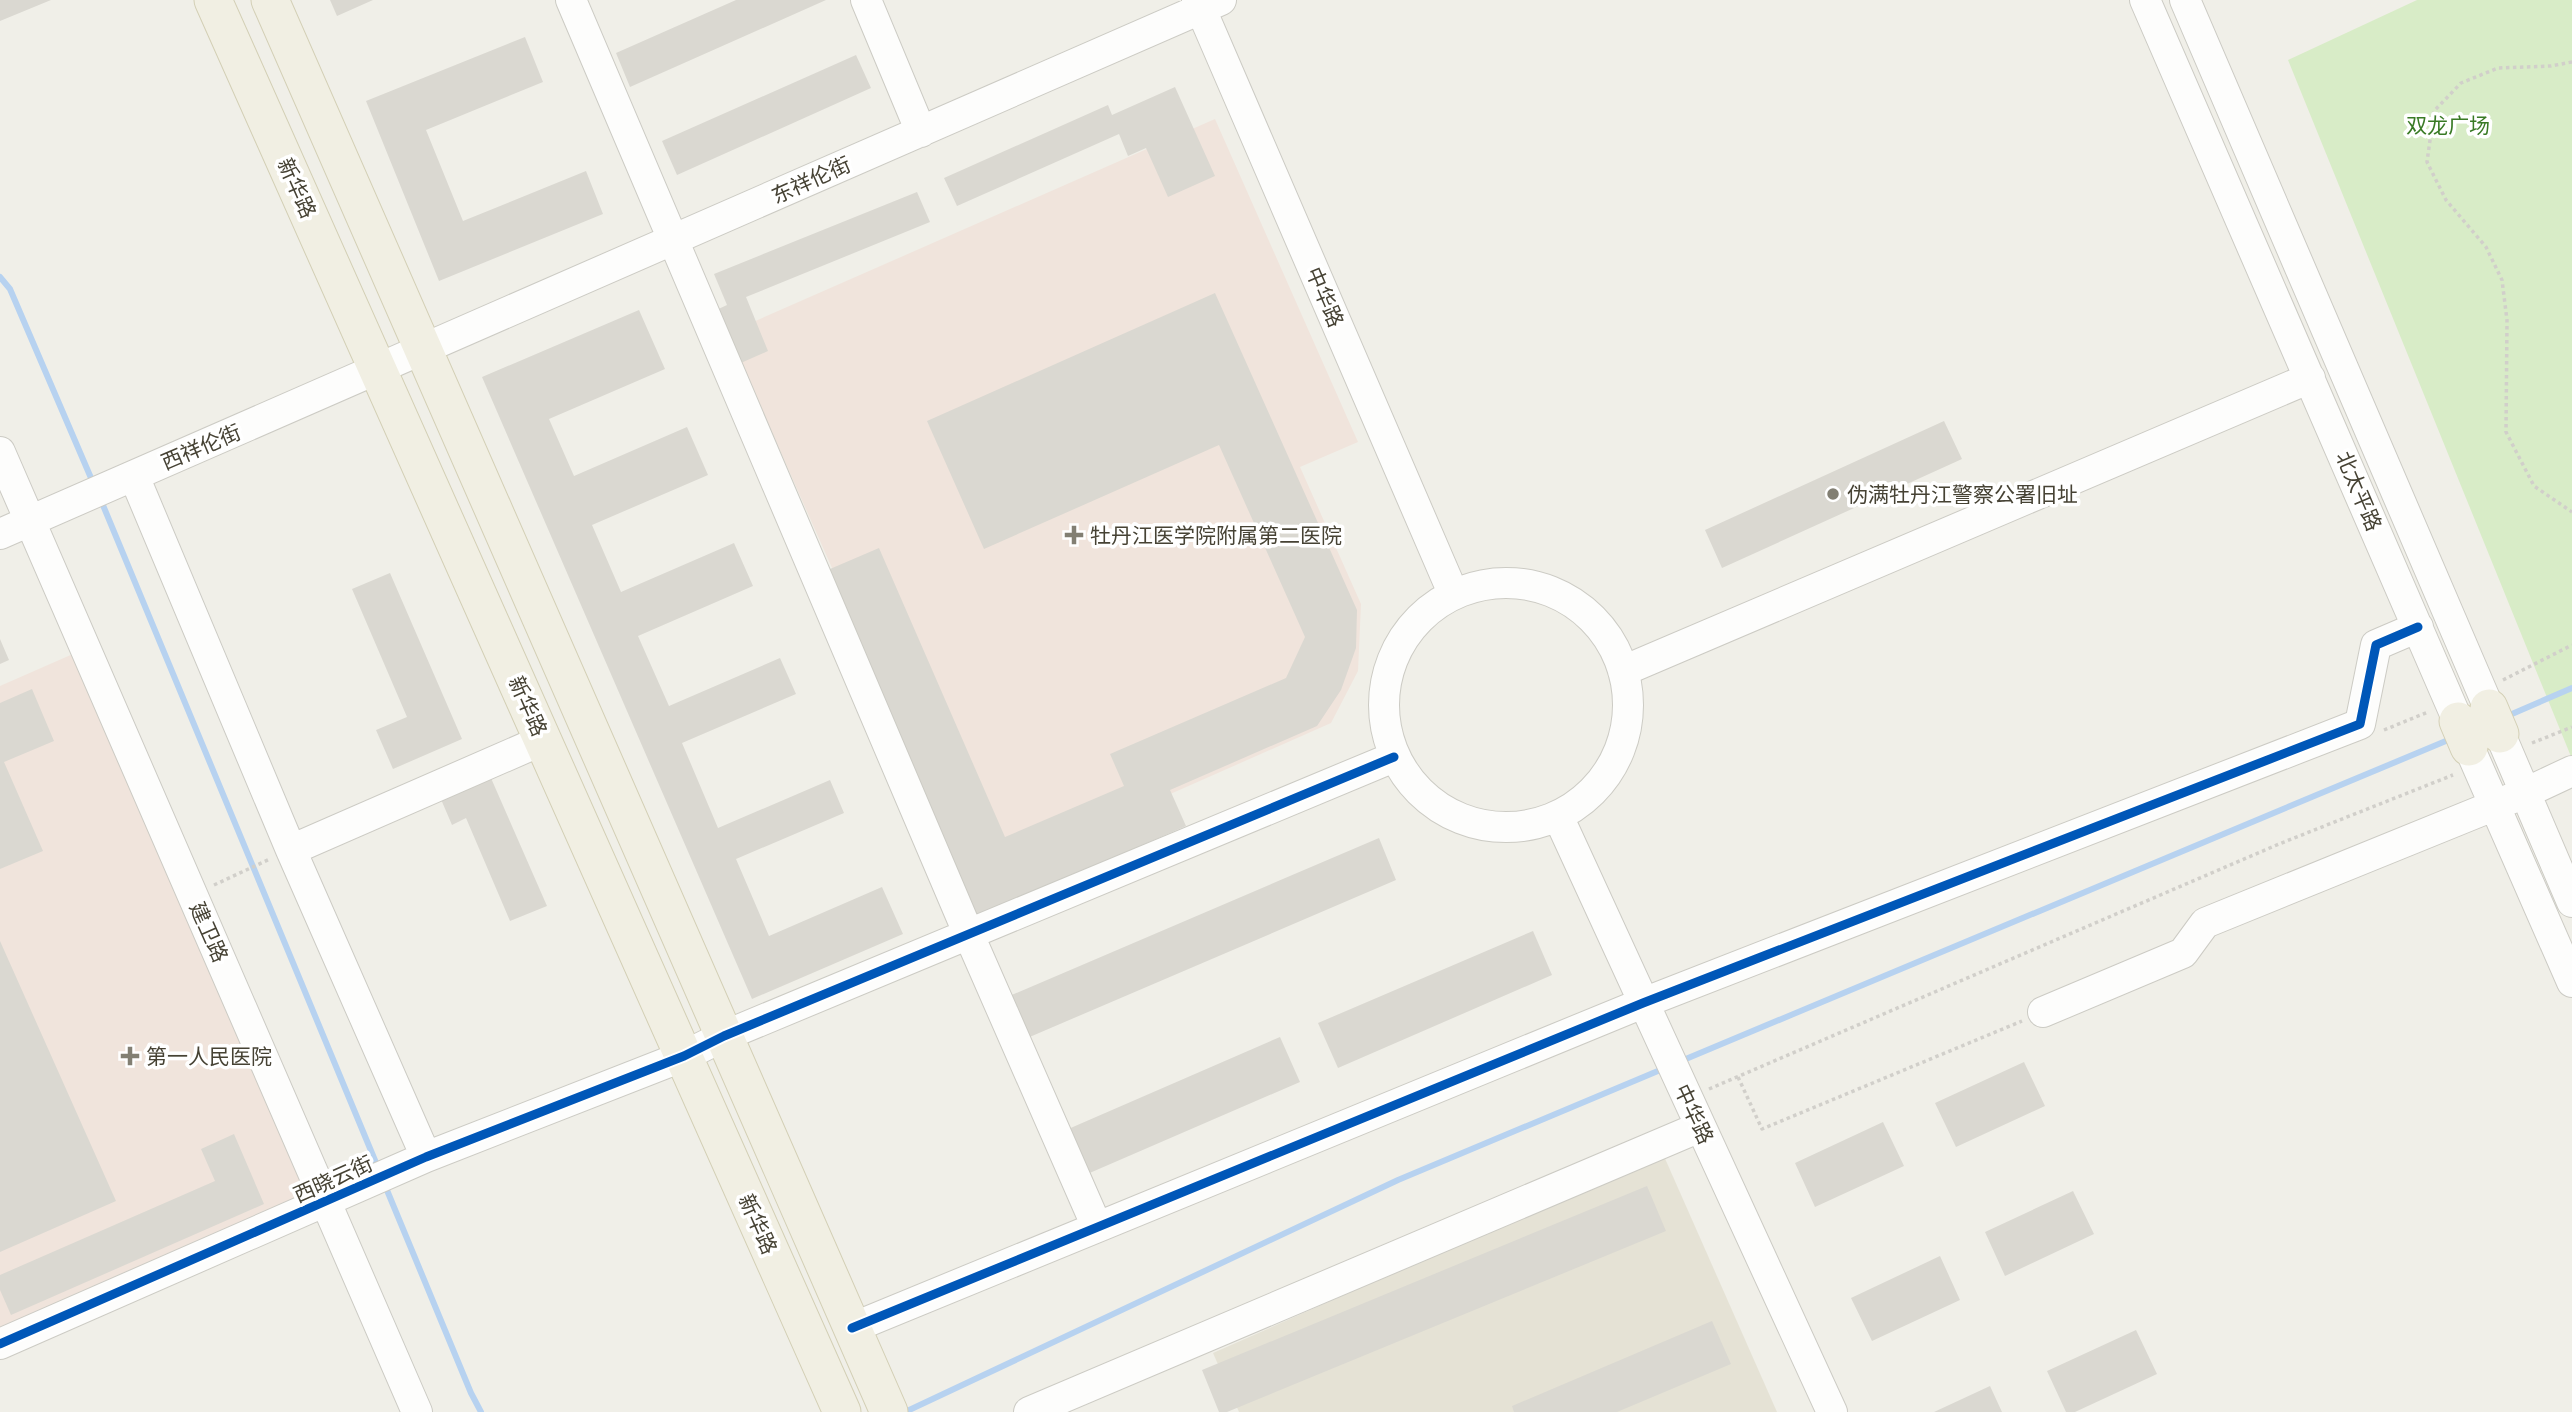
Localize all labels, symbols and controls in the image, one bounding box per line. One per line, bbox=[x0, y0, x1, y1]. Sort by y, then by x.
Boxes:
park label: 双龙广场 bbox=[2406, 113, 2490, 138]
street label: 东祥伦街 bbox=[768, 151, 854, 209]
street label: 新华路 bbox=[273, 154, 321, 222]
street label: 中华路 bbox=[1301, 263, 1349, 331]
street label: 西祥伦街 bbox=[157, 419, 245, 475]
street label: 北太平路 bbox=[2331, 447, 2387, 535]
place label: 伪满牡丹江警察公署旧址 bbox=[1847, 482, 2078, 507]
marker: 伪满牡丹江警察公署旧址 bbox=[1825, 486, 1841, 502]
place label: 牡丹江医学院附属第二医院 bbox=[1090, 523, 1342, 548]
marker: 牡丹江医学院附属第二医院 bbox=[1064, 525, 1084, 545]
street label: 新华路 bbox=[504, 672, 552, 740]
street label: 建卫路 bbox=[185, 898, 233, 966]
place label: 第一人民医院 bbox=[146, 1044, 272, 1069]
marker: 第一人民医院 bbox=[120, 1046, 140, 1066]
street label: 中华路 bbox=[1669, 1080, 1719, 1148]
street label: 西晓云街 bbox=[290, 1150, 376, 1208]
street label: 新华路 bbox=[734, 1190, 782, 1258]

